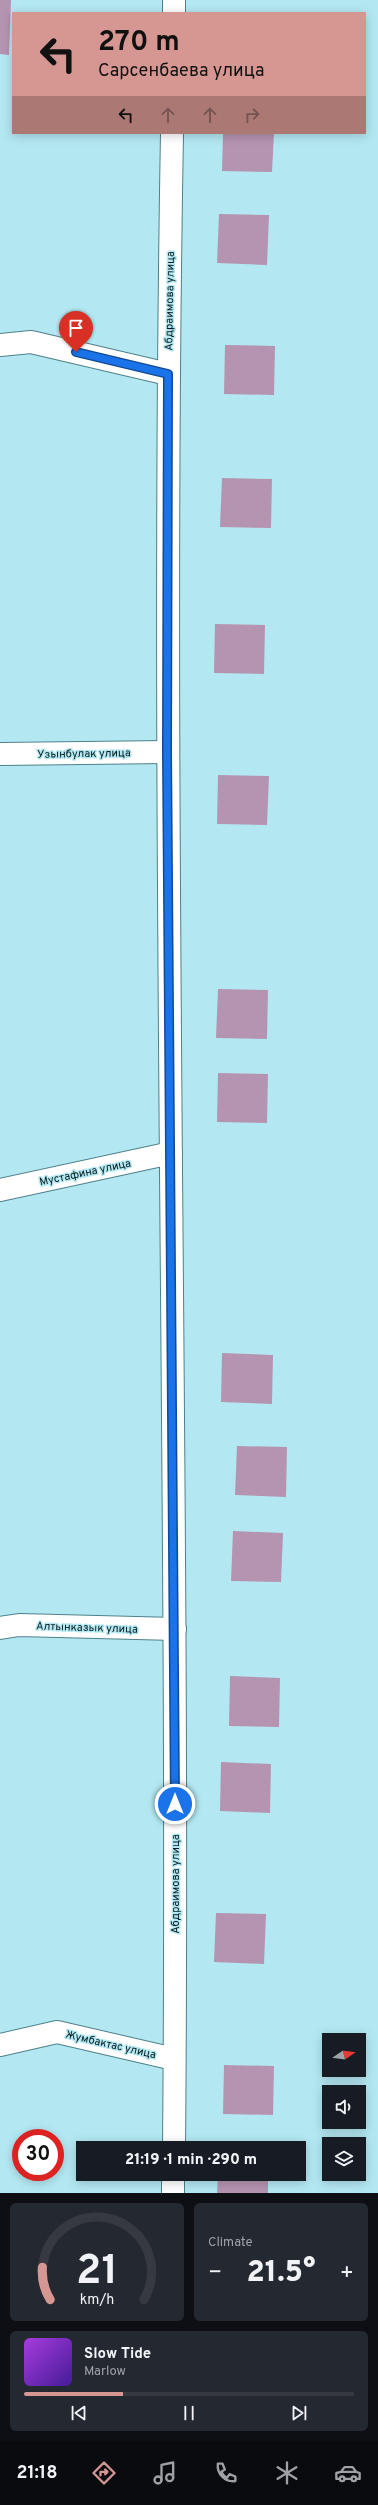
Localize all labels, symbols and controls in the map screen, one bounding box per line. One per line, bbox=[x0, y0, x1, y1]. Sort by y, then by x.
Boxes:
text: 270 m bbox=[98, 25, 180, 61]
icon: left bbox=[32, 28, 84, 80]
text: Сарсенбаева улица bbox=[98, 60, 265, 83]
icon: left bbox=[115, 104, 137, 126]
icon: ahead bbox=[157, 104, 179, 126]
icon: ahead bbox=[199, 104, 221, 126]
icon: right bbox=[241, 104, 263, 126]
street label: Абдраимова улица bbox=[162, 251, 178, 351]
pin bbox=[59, 311, 93, 352]
icon: arrive bbox=[65, 317, 87, 339]
street label: Узынбулак улица bbox=[37, 746, 131, 762]
street label: Мустафина улица bbox=[38, 1156, 133, 1190]
street label: Алтынказык улица bbox=[36, 1619, 138, 1637]
position arrow bbox=[154, 1783, 196, 1825]
street label: Абдраимова улица bbox=[169, 1834, 183, 1934]
street label: Жумбактас улица bbox=[64, 2028, 158, 2062]
north arrow bbox=[322, 2033, 366, 2077]
map controls bbox=[322, 2033, 366, 2181]
button: sound bbox=[322, 2085, 366, 2129]
speed limit sign: 30 bbox=[12, 2129, 64, 2181]
button: layers bbox=[322, 2137, 366, 2181]
text: 21:19 · 1 min · 290 m bbox=[125, 2151, 257, 2170]
text: Climate bbox=[208, 2235, 253, 2251]
text: 21 bbox=[76, 2246, 118, 2299]
text: 21.5° bbox=[246, 2255, 316, 2292]
text: − bbox=[208, 2260, 222, 2287]
text: + bbox=[340, 2260, 354, 2287]
text: km/h bbox=[80, 2291, 114, 2309]
text: Slow Tide bbox=[84, 2345, 151, 2364]
text: Marlow bbox=[84, 2364, 126, 2380]
icon: previous bbox=[68, 2402, 90, 2424]
icon: pause bbox=[178, 2402, 200, 2424]
icon: next bbox=[288, 2402, 310, 2424]
icon: directions bbox=[90, 2459, 118, 2487]
icon: music bbox=[151, 2459, 179, 2487]
icon: phone bbox=[212, 2459, 240, 2487]
icon: climate bbox=[273, 2459, 301, 2487]
icon: car bbox=[334, 2459, 362, 2487]
text: 21:18 bbox=[16, 2462, 58, 2485]

